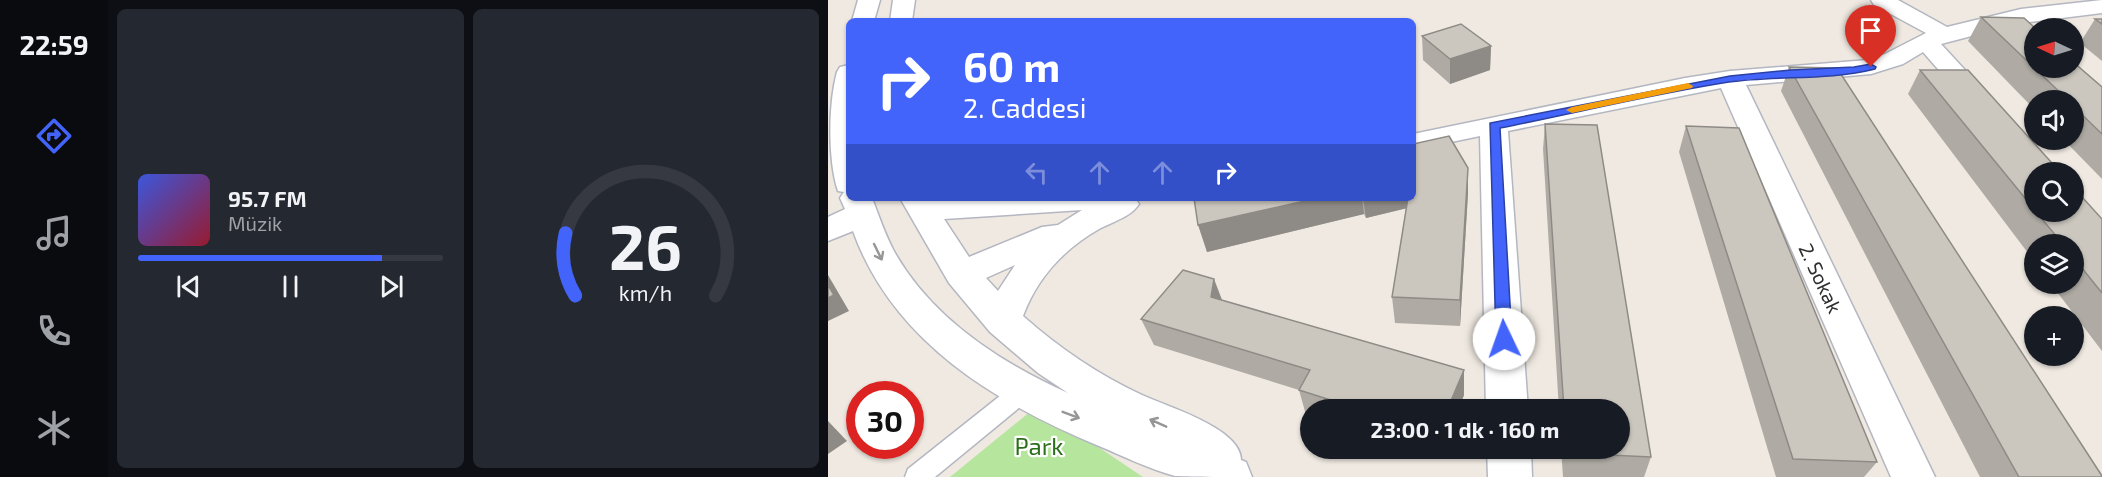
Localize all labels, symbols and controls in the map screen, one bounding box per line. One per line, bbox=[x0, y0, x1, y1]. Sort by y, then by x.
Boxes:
pin bbox=[1845, 5, 1896, 67]
icon: arrive bbox=[1854, 14, 1887, 47]
north arrow bbox=[2024, 18, 2084, 78]
map controls bbox=[2024, 18, 2084, 366]
text: 22:59 bbox=[19, 28, 89, 60]
text: 60 m bbox=[963, 40, 1060, 90]
icon: right bbox=[864, 42, 942, 120]
button: sound bbox=[2024, 90, 2084, 150]
text: 2. Caddesi bbox=[963, 91, 1086, 123]
icon: directions bbox=[33, 115, 75, 157]
icon: left bbox=[1020, 156, 1053, 189]
icon: ahead bbox=[1083, 156, 1116, 189]
icon: ahead bbox=[1146, 156, 1179, 189]
icon: right bbox=[1209, 156, 1242, 189]
button: search bbox=[2024, 162, 2084, 222]
text: 95.7 FM bbox=[228, 185, 307, 211]
text: 26 bbox=[609, 208, 682, 283]
text: Müzik bbox=[228, 211, 282, 235]
icon: music bbox=[33, 212, 75, 254]
button: layers bbox=[2024, 234, 2084, 294]
street label: 2. Sokak bbox=[1794, 239, 1848, 317]
one-way arrow bbox=[872, 243, 884, 261]
icon: previous bbox=[172, 270, 205, 303]
icon: pause bbox=[274, 270, 307, 303]
icon: next bbox=[375, 270, 408, 303]
text: km/h bbox=[619, 280, 672, 305]
button: + bbox=[2024, 306, 2084, 366]
position arrow bbox=[1472, 307, 1536, 371]
icon: phone bbox=[33, 310, 75, 352]
speed limit sign: 30 bbox=[846, 381, 924, 459]
icon: climate bbox=[33, 407, 75, 449]
one-way arrow bbox=[1062, 410, 1080, 421]
one-way arrow bbox=[1150, 416, 1168, 428]
text: 23:00 · 1 dk · 160 m bbox=[1371, 416, 1559, 442]
park label: Park bbox=[1014, 431, 1064, 460]

